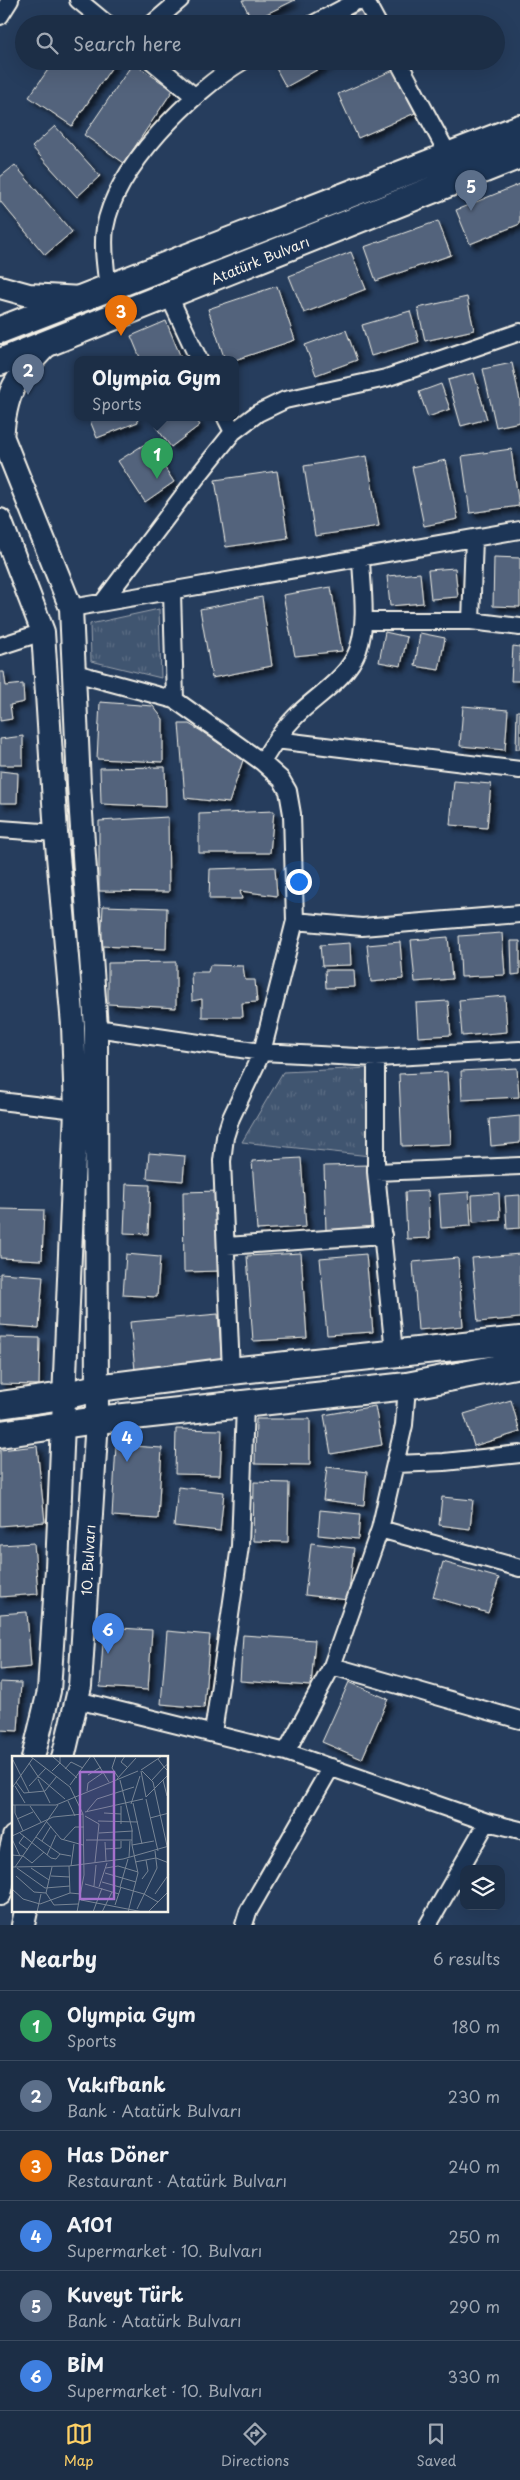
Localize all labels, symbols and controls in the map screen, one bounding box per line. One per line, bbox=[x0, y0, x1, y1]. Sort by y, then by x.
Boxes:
search box bbox=[15, 15, 505, 70]
icon: search bbox=[33, 29, 61, 57]
text: Search here bbox=[73, 29, 182, 57]
pin: 5 bbox=[455, 170, 487, 211]
street label: Atatürk Bulvarı bbox=[207, 231, 313, 289]
pin: 3 bbox=[105, 295, 137, 336]
pin: 2 bbox=[12, 354, 44, 395]
popup bbox=[74, 356, 239, 421]
text: Olympia Gym bbox=[92, 363, 221, 391]
text: Sports bbox=[92, 391, 141, 415]
pin: 1 bbox=[141, 438, 173, 479]
your location bbox=[286, 869, 312, 895]
pin: 4 bbox=[111, 1421, 143, 1462]
street label: 10. Bulvarı bbox=[76, 1524, 100, 1596]
pin: 6 bbox=[92, 1613, 124, 1654]
inset map bbox=[12, 1756, 169, 1912]
map controls bbox=[460, 1865, 505, 1910]
button: layers bbox=[460, 1865, 505, 1910]
text: Nearby bbox=[20, 1942, 97, 1974]
text: 6 results bbox=[433, 1946, 500, 1970]
text: Olympia Gym bbox=[67, 2000, 196, 2028]
text: 1 bbox=[32, 2014, 40, 2038]
text: 180 m bbox=[452, 2014, 500, 2038]
text: Sports bbox=[67, 2028, 116, 2052]
text: Vakıfbank bbox=[67, 2070, 166, 2098]
text: 2 bbox=[30, 2084, 42, 2108]
text: 230 m bbox=[448, 2084, 500, 2108]
text: Bank · Atatürk Bulvarı bbox=[67, 2098, 241, 2122]
text: Has Döner bbox=[67, 2140, 169, 2168]
text: 3 bbox=[31, 2154, 41, 2178]
text: 240 m bbox=[448, 2154, 500, 2178]
text: Restaurant · Atatürk Bulvarı bbox=[67, 2168, 287, 2192]
text: A101 bbox=[67, 2210, 112, 2238]
text: 4 bbox=[31, 2224, 41, 2248]
text: 250 m bbox=[449, 2224, 500, 2248]
text: Supermarket · 10. Bulvarı bbox=[67, 2238, 262, 2262]
text: Kuveyt Türk bbox=[67, 2280, 183, 2308]
text: 5 bbox=[31, 2294, 41, 2318]
text: 290 m bbox=[449, 2294, 500, 2318]
text: Bank · Atatürk Bulvarı bbox=[67, 2308, 241, 2332]
text: BİM bbox=[67, 2350, 104, 2378]
text: 6 bbox=[30, 2364, 42, 2388]
text: 330 m bbox=[447, 2364, 500, 2388]
text: Supermarket · 10. Bulvarı bbox=[67, 2378, 262, 2402]
tab: Map bbox=[64, 2420, 94, 2471]
tab: Directions bbox=[221, 2420, 289, 2471]
tab: Saved bbox=[417, 2420, 456, 2471]

